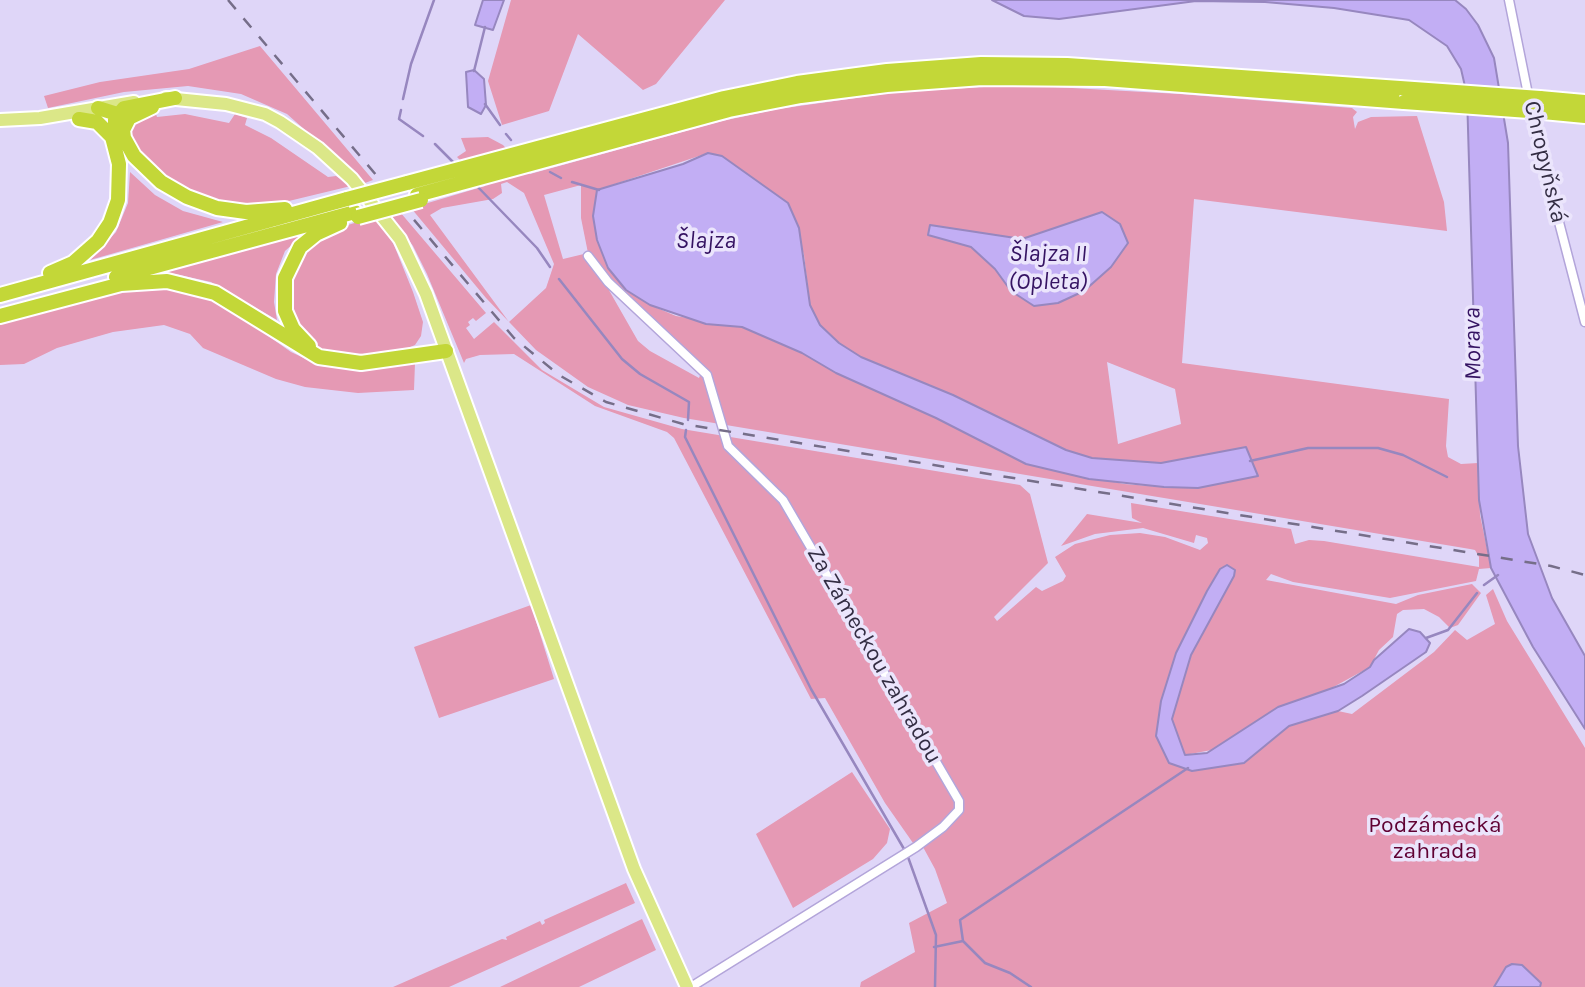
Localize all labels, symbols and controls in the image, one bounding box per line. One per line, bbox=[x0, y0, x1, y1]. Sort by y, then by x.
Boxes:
street label: Chropyňská bbox=[1518, 98, 1572, 226]
water label: Šlajza bbox=[676, 227, 736, 255]
water label: Šlajza II (Opleta) bbox=[1008, 240, 1088, 296]
water label: Morava bbox=[1458, 307, 1488, 381]
street label: Za Zámeckou zahradou bbox=[800, 541, 948, 769]
park label: Podzámecká zahrada bbox=[1368, 811, 1502, 865]

